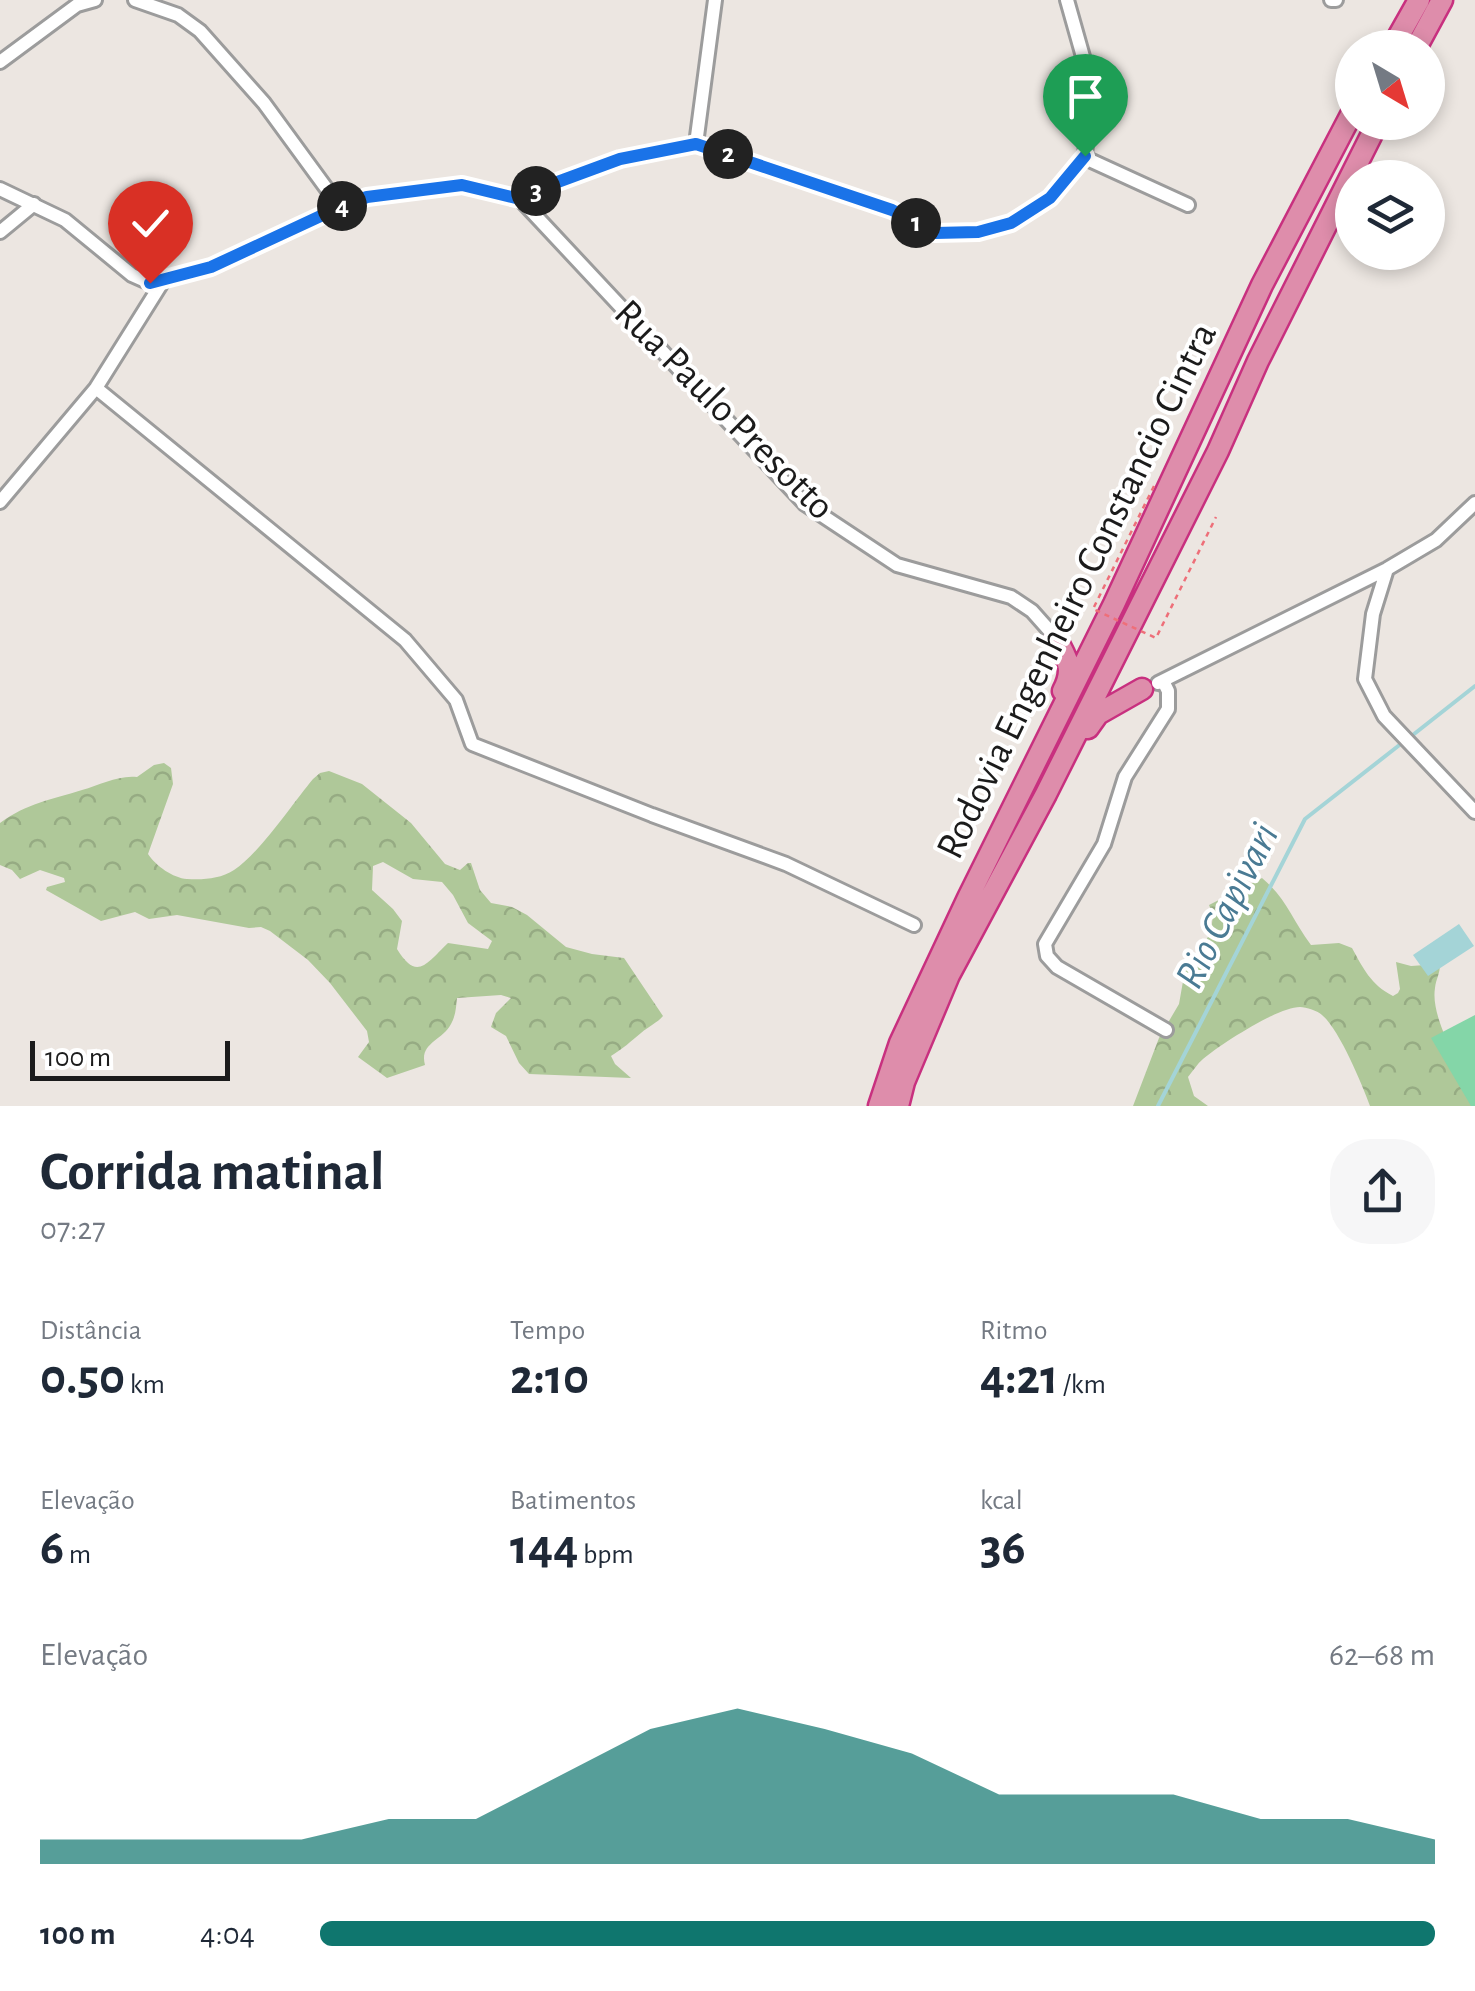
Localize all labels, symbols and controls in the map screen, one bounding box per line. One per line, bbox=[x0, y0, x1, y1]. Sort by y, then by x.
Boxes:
north arrow bbox=[1335, 30, 1445, 140]
map controls bbox=[1335, 30, 1445, 270]
pin bbox=[1043, 54, 1128, 157]
icon: arrive bbox=[1058, 69, 1113, 124]
pin: 2 bbox=[703, 129, 753, 179]
text: 2 bbox=[721, 140, 735, 168]
button: layers bbox=[1335, 160, 1445, 270]
pin: 3 bbox=[511, 166, 561, 216]
text: 3 bbox=[530, 177, 542, 205]
pin bbox=[108, 181, 193, 284]
pin: 4 bbox=[317, 181, 367, 231]
text: 4 bbox=[335, 192, 349, 220]
icon: check bbox=[123, 196, 178, 251]
pin: 1 bbox=[891, 198, 941, 248]
text: 1 bbox=[911, 209, 921, 237]
street label: Rua Paulo Presotto bbox=[607, 293, 841, 527]
street label: Rodovia Engenheiro Constancio Cintra bbox=[930, 317, 1224, 865]
water label: Rio Capivari bbox=[1168, 817, 1287, 996]
scale bar bbox=[30, 1036, 230, 1080]
text: 100 m bbox=[45, 1044, 111, 1072]
button: share bbox=[1330, 1139, 1435, 1244]
text: Corrida matinal bbox=[40, 1145, 385, 1200]
text: 07:27 bbox=[40, 1213, 105, 1245]
text: Distância bbox=[40, 1317, 142, 1345]
text: Tempo bbox=[510, 1317, 585, 1345]
text: Ritmo bbox=[980, 1317, 1047, 1345]
text: 0.50 bbox=[40, 1353, 125, 1403]
text: 2:10 bbox=[510, 1353, 589, 1403]
text: 4:21 bbox=[980, 1353, 1058, 1403]
text: km bbox=[125, 1371, 165, 1399]
text: /km bbox=[1058, 1371, 1106, 1399]
text: Elevação bbox=[40, 1487, 135, 1515]
text: Batimentos bbox=[510, 1487, 636, 1515]
text: kcal bbox=[980, 1487, 1023, 1515]
text: 6 bbox=[40, 1523, 64, 1573]
text: 144 bbox=[510, 1523, 578, 1573]
text: 36 bbox=[980, 1523, 1026, 1573]
text: m bbox=[64, 1541, 91, 1569]
text: bpm bbox=[578, 1541, 634, 1569]
text: Elevação bbox=[40, 1639, 148, 1671]
text: 62–68 m bbox=[1329, 1639, 1435, 1671]
text: 100 m bbox=[40, 1918, 116, 1950]
text: 4:04 bbox=[200, 1918, 255, 1950]

